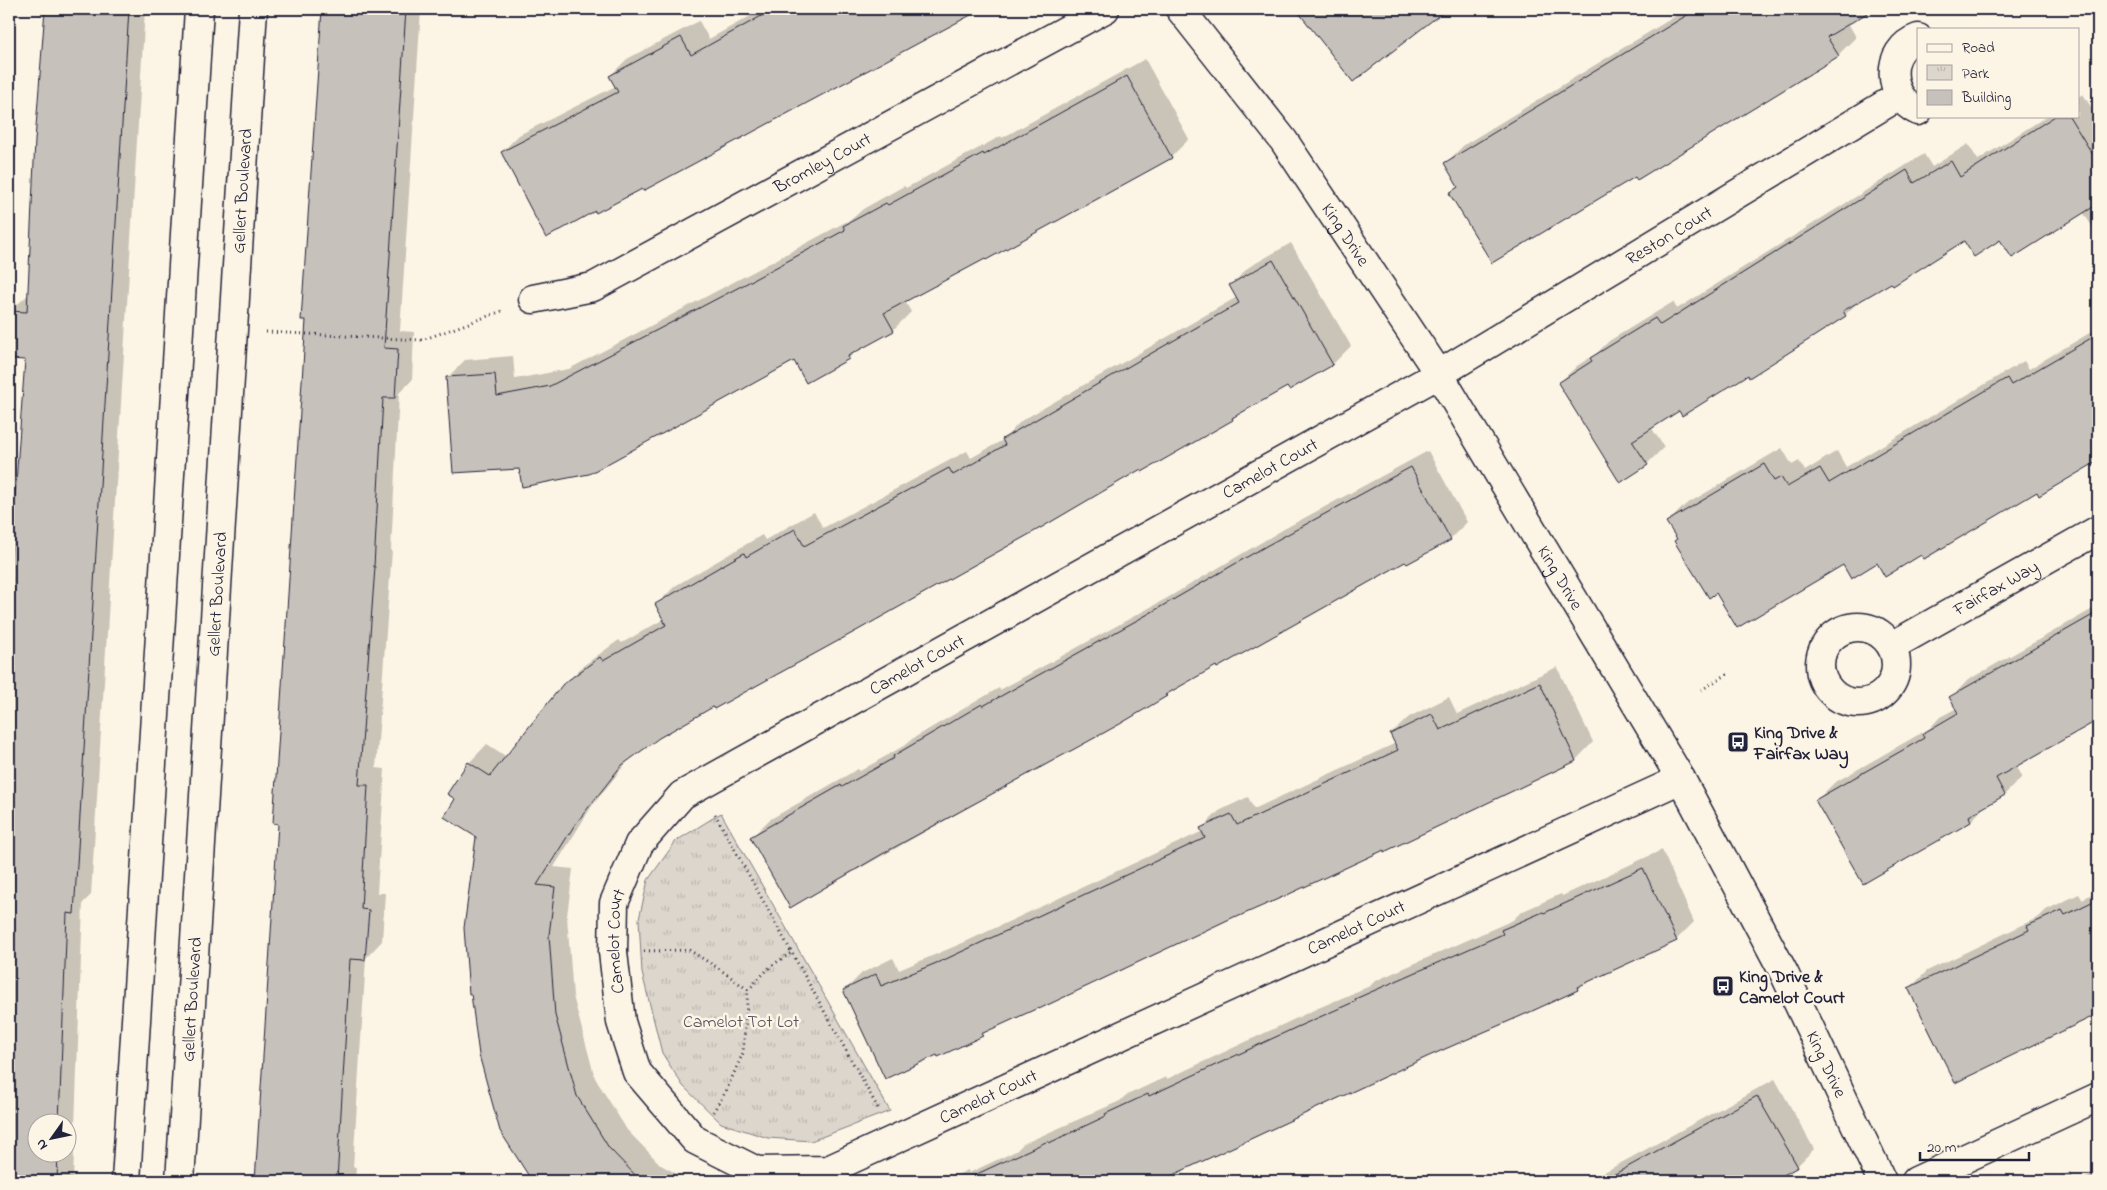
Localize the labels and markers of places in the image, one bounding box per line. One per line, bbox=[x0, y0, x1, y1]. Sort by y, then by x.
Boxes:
place label: King Drive & Fairfax Way bbox=[1753, 721, 1849, 769]
bus stop icon: King Drive & Fairfax Way bbox=[1726, 730, 1750, 754]
place label: King Drive & Camelot Court bbox=[1739, 965, 1846, 1012]
bus stop icon: King Drive & Camelot Court bbox=[1711, 974, 1735, 998]

